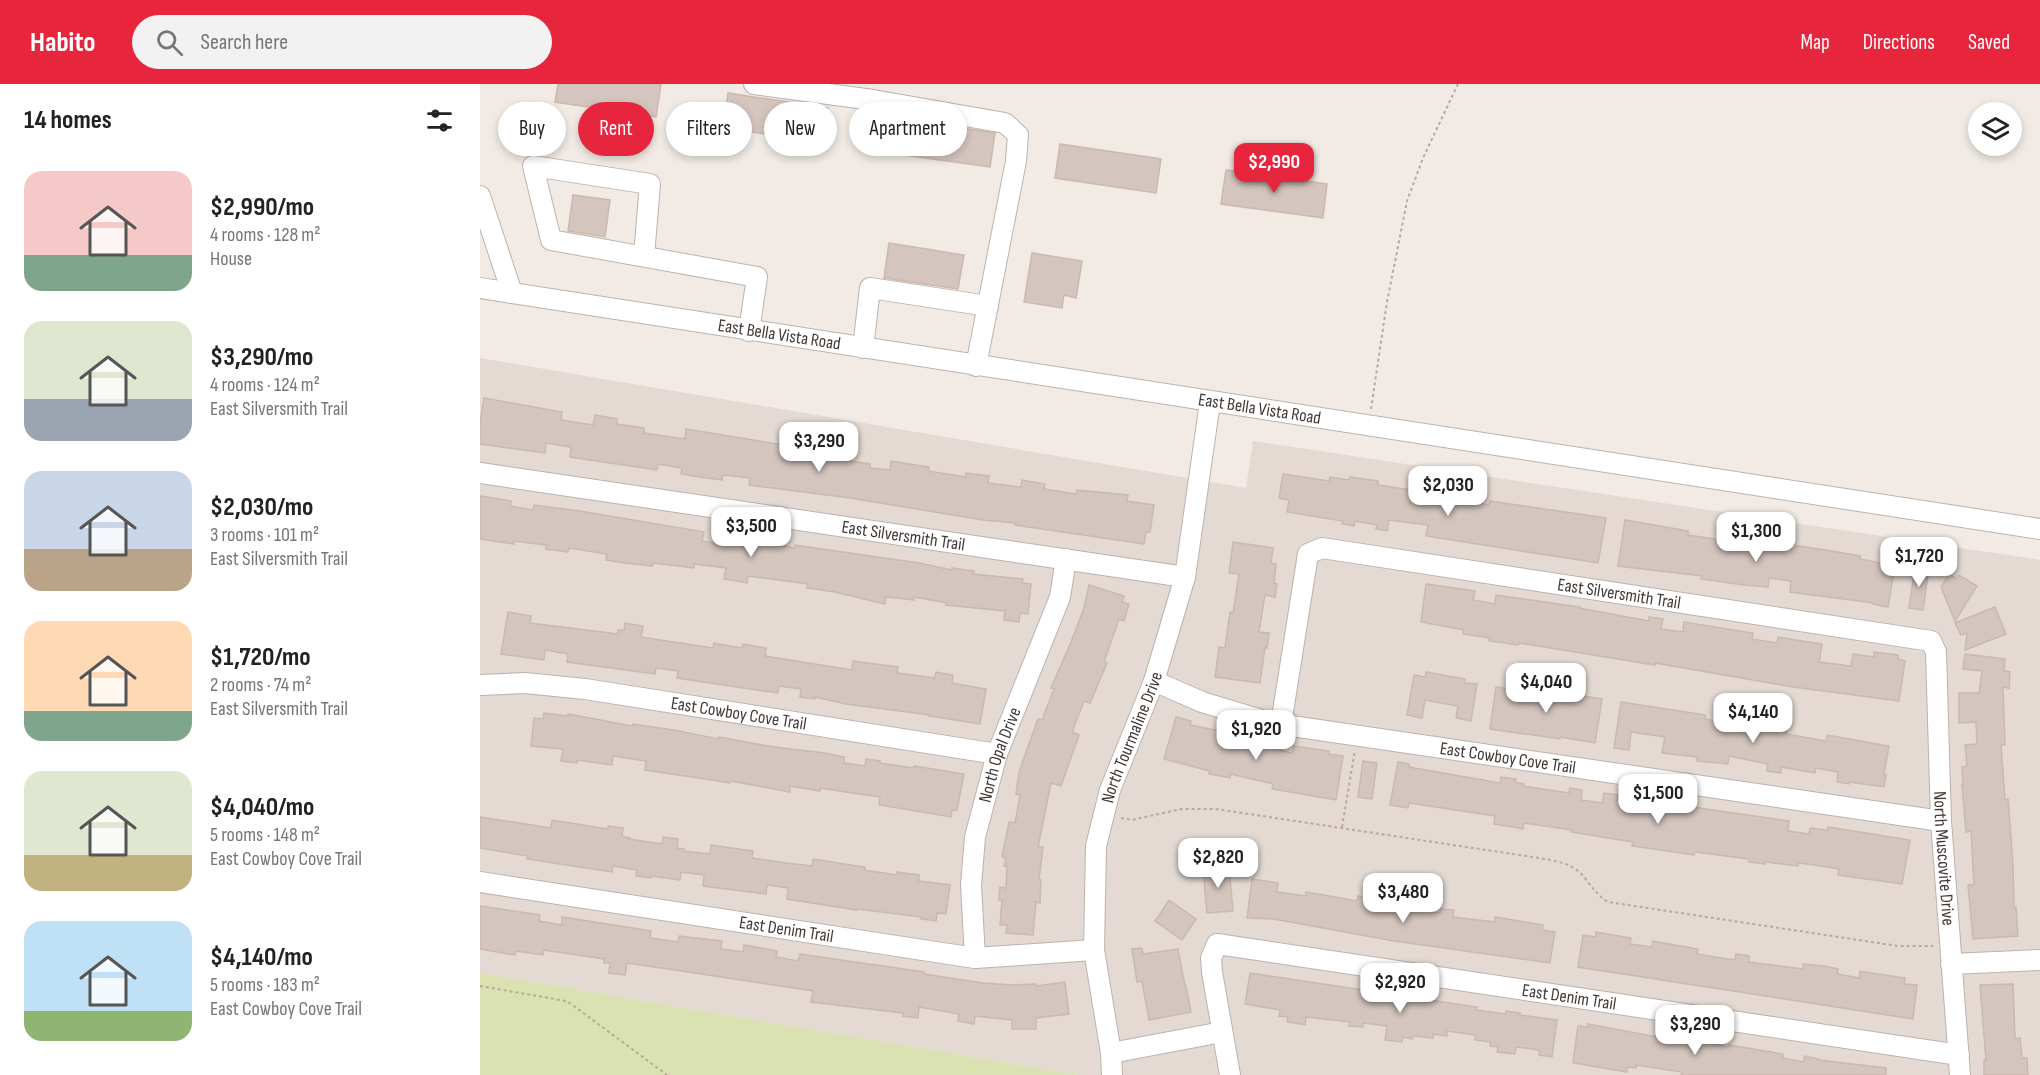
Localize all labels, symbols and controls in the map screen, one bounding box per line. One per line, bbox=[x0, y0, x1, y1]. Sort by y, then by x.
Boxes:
search box bbox=[132, 15, 552, 69]
text: Habito bbox=[30, 26, 96, 59]
icon: search bbox=[153, 26, 186, 59]
text: Search here bbox=[201, 29, 288, 56]
text: Map bbox=[1800, 30, 1830, 55]
text: Directions bbox=[1863, 30, 1935, 55]
text: Saved bbox=[1968, 30, 2010, 55]
chip: Buy bbox=[498, 102, 566, 156]
chip: Rent bbox=[578, 102, 654, 156]
chip: Filters bbox=[666, 102, 752, 156]
chip: New bbox=[764, 102, 837, 156]
chip: Apartment bbox=[849, 102, 967, 156]
map controls bbox=[1968, 102, 2022, 156]
button: layers bbox=[1968, 102, 2022, 156]
icon: filters bbox=[423, 104, 456, 137]
text: 14 homes bbox=[24, 105, 112, 136]
pin: $2,990 bbox=[1225, 143, 1323, 194]
text: $2,990 bbox=[1248, 150, 1300, 174]
text: $2,990/mo bbox=[210, 192, 314, 223]
icon: home bbox=[72, 195, 144, 267]
text: 4 rooms · 128 m² bbox=[210, 223, 320, 247]
text: House bbox=[210, 247, 252, 271]
street label: East Bella Vista Road bbox=[717, 314, 842, 354]
text: $3,290/mo bbox=[210, 342, 313, 373]
icon: home bbox=[72, 345, 144, 417]
text: 4 rooms · 124 m² bbox=[210, 373, 320, 397]
street label: East Bella Vista Road bbox=[1197, 389, 1323, 428]
text: East Silversmith Trail bbox=[210, 397, 348, 421]
pin: $3,290 bbox=[770, 422, 868, 473]
text: $3,290 bbox=[793, 429, 845, 453]
pin: $2,030 bbox=[1399, 466, 1497, 517]
text: $2,030 bbox=[1422, 473, 1474, 497]
text: $2,030/mo bbox=[210, 492, 313, 523]
icon: home bbox=[72, 495, 144, 567]
pin: $3,500 bbox=[702, 507, 800, 558]
pin: $1,300 bbox=[1707, 512, 1805, 563]
text: $3,500 bbox=[725, 514, 777, 538]
street label: East Silversmith Trail bbox=[840, 516, 966, 555]
text: $1,300 bbox=[1730, 519, 1782, 543]
text: 3 rooms · 101 m² bbox=[210, 523, 319, 547]
pin: $1,720 bbox=[1870, 537, 1968, 588]
text: $1,720 bbox=[1894, 544, 1944, 568]
text: East Silversmith Trail bbox=[210, 547, 348, 571]
street label: East Silversmith Trail bbox=[1556, 574, 1682, 613]
text: $1,720/mo bbox=[210, 642, 311, 673]
icon: home bbox=[72, 645, 144, 717]
pin: $4,040 bbox=[1497, 663, 1595, 714]
street label: North Tourmaline Drive bbox=[1097, 669, 1167, 805]
text: $4,040 bbox=[1520, 670, 1572, 694]
text: 2 rooms · 74 m² bbox=[210, 673, 311, 697]
street label: East Cowboy Cove Trail bbox=[669, 692, 808, 734]
pin: $4,140 bbox=[1704, 693, 1802, 744]
text: East Silversmith Trail bbox=[210, 697, 348, 721]
text: $4,140 bbox=[1727, 700, 1779, 724]
street label: North Opal Drive bbox=[974, 704, 1025, 805]
pin: $1,920 bbox=[1207, 710, 1305, 761]
text: $1,920 bbox=[1231, 717, 1281, 741]
street label: East Cowboy Cove Trail bbox=[1439, 737, 1577, 778]
pin: $1,500 bbox=[1609, 774, 1707, 825]
text: $1,500 bbox=[1632, 781, 1684, 805]
street label: North Muscovite Drive bbox=[1930, 791, 1959, 926]
text: $4,040/mo bbox=[210, 792, 314, 823]
icon: home bbox=[72, 795, 144, 867]
text: 5 rooms · 148 m² bbox=[210, 823, 320, 847]
pin: $2,820 bbox=[1169, 838, 1267, 889]
text: $2,820 bbox=[1192, 845, 1244, 869]
text: East Cowboy Cove Trail bbox=[210, 847, 362, 871]
pin: $3,480 bbox=[1354, 873, 1452, 924]
text: $3,480 bbox=[1377, 880, 1429, 904]
street label: East Denim Trail bbox=[738, 911, 835, 947]
text: $4,140/mo bbox=[210, 942, 313, 973]
icon: home bbox=[72, 945, 144, 1017]
pin: $2,920 bbox=[1351, 963, 1449, 1014]
text: $2,920 bbox=[1374, 970, 1426, 994]
text: 5 rooms · 183 m² bbox=[210, 973, 320, 997]
street label: East Denim Trail bbox=[1521, 979, 1618, 1014]
text: East Cowboy Cove Trail bbox=[210, 997, 362, 1021]
pin: $3,290 bbox=[1646, 1005, 1744, 1056]
text: $3,290 bbox=[1669, 1012, 1721, 1036]

